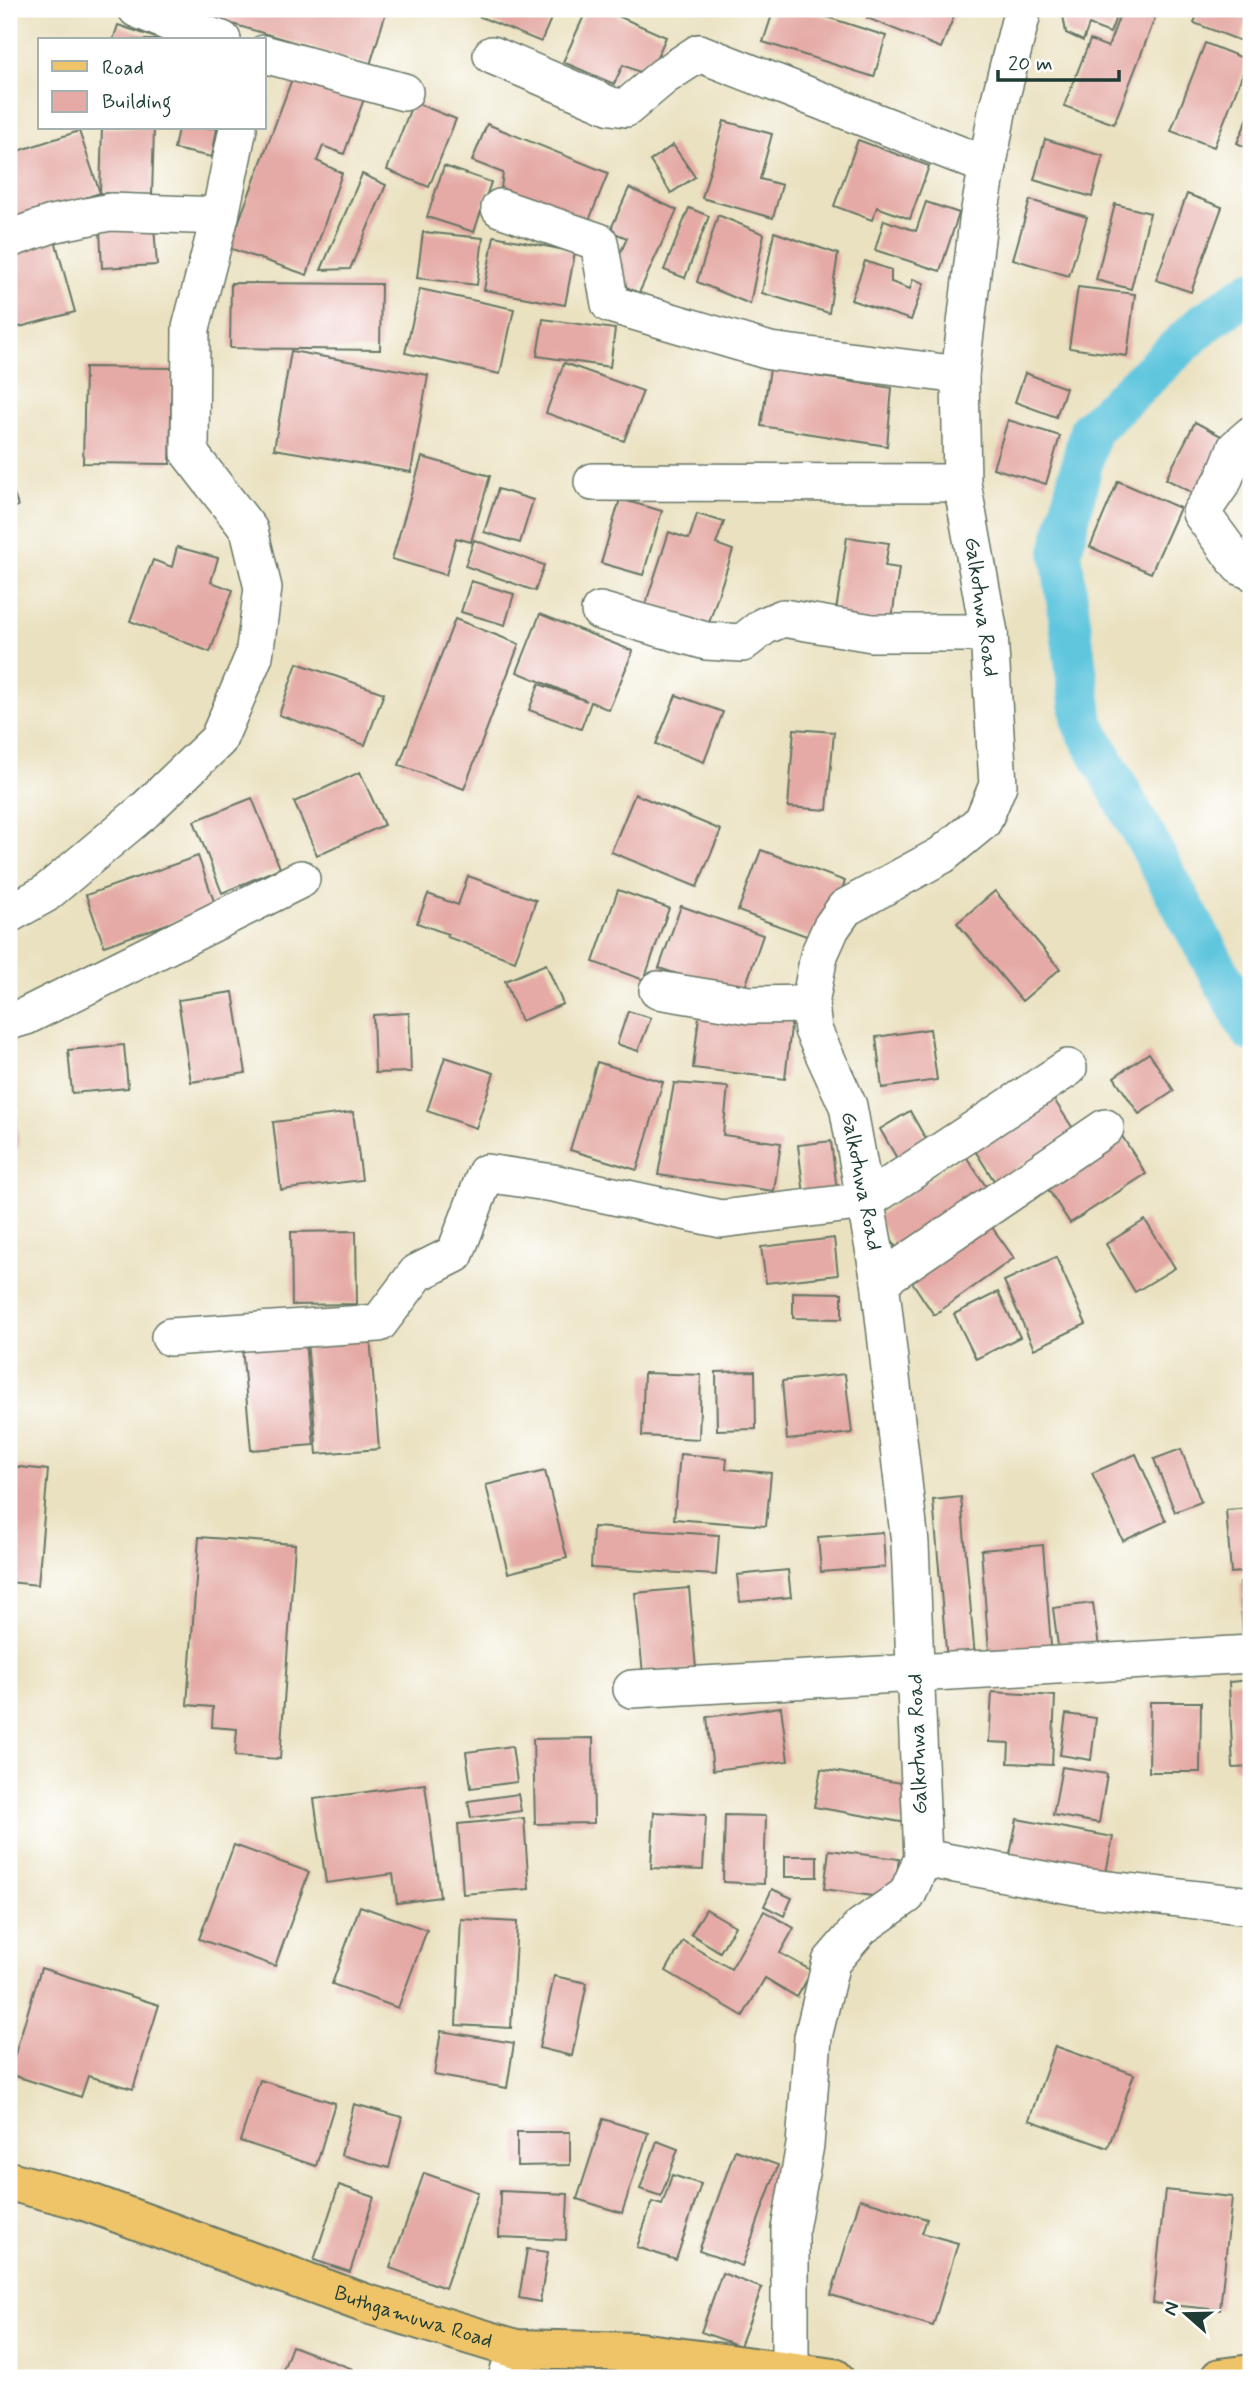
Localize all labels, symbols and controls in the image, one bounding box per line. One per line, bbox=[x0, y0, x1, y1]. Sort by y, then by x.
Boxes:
legend bbox=[38, 38, 266, 130]
scale bar bbox=[998, 38, 1118, 82]
text: 20 m bbox=[1008, 50, 1053, 78]
text: Road bbox=[102, 54, 144, 82]
text: Building bbox=[102, 88, 172, 118]
street label: Galkotuwa Road bbox=[957, 535, 1005, 679]
street label: Galkotuwa Road bbox=[834, 1109, 888, 1253]
street label: Galkotuwa Road bbox=[902, 1673, 934, 1815]
north arrow bbox=[1152, 2278, 1222, 2348]
street label: Buthgamuwa Road bbox=[330, 2279, 496, 2355]
text: N bbox=[1158, 2298, 1185, 2319]

